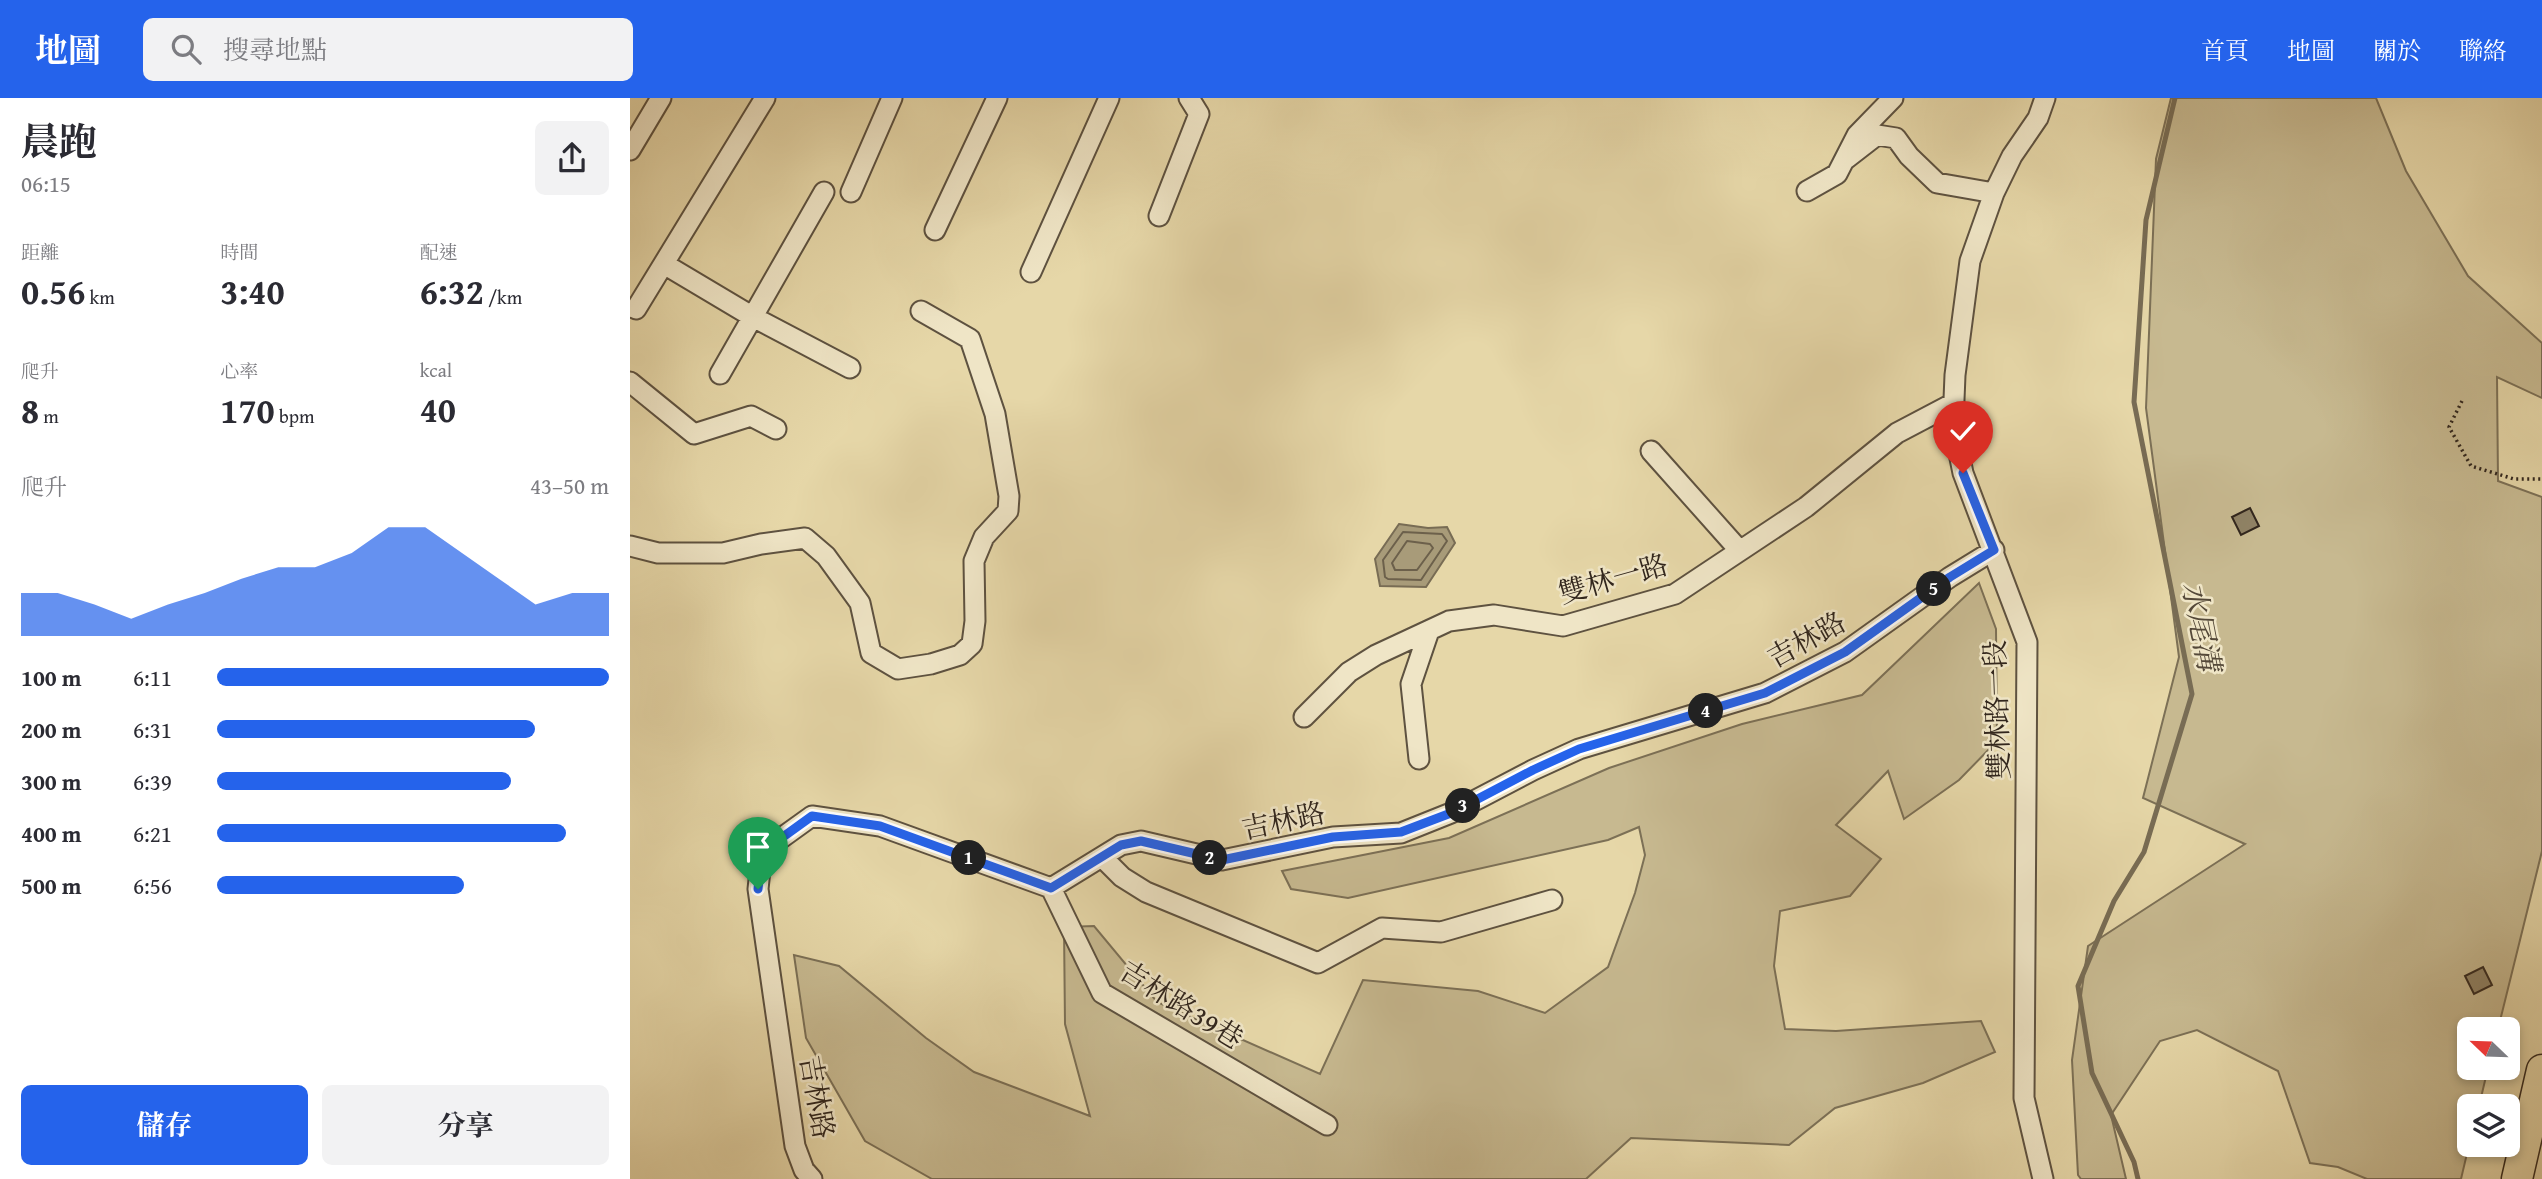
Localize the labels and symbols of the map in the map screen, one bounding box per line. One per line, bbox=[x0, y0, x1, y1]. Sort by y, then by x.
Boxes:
pin bbox=[1933, 401, 1993, 473]
street label: 雙林一路 bbox=[1554, 543, 1672, 613]
pin: 5 bbox=[1916, 572, 1952, 606]
water label: 水尾溝 bbox=[2172, 578, 2233, 678]
street label: 吉林路 bbox=[1759, 601, 1853, 677]
street label: 雙林路一段 bbox=[1973, 639, 2019, 781]
pin: 4 bbox=[1688, 694, 1724, 728]
pin: 3 bbox=[1446, 788, 1480, 824]
street label: 吉林路 bbox=[1238, 791, 1328, 849]
pin bbox=[728, 817, 788, 889]
pin: 1 bbox=[952, 840, 986, 876]
pin: 2 bbox=[1192, 840, 1228, 876]
street label: 吉林路39巷 bbox=[1112, 950, 1252, 1058]
north arrow bbox=[2457, 1017, 2520, 1080]
street label: 吉林路 bbox=[791, 1052, 845, 1142]

